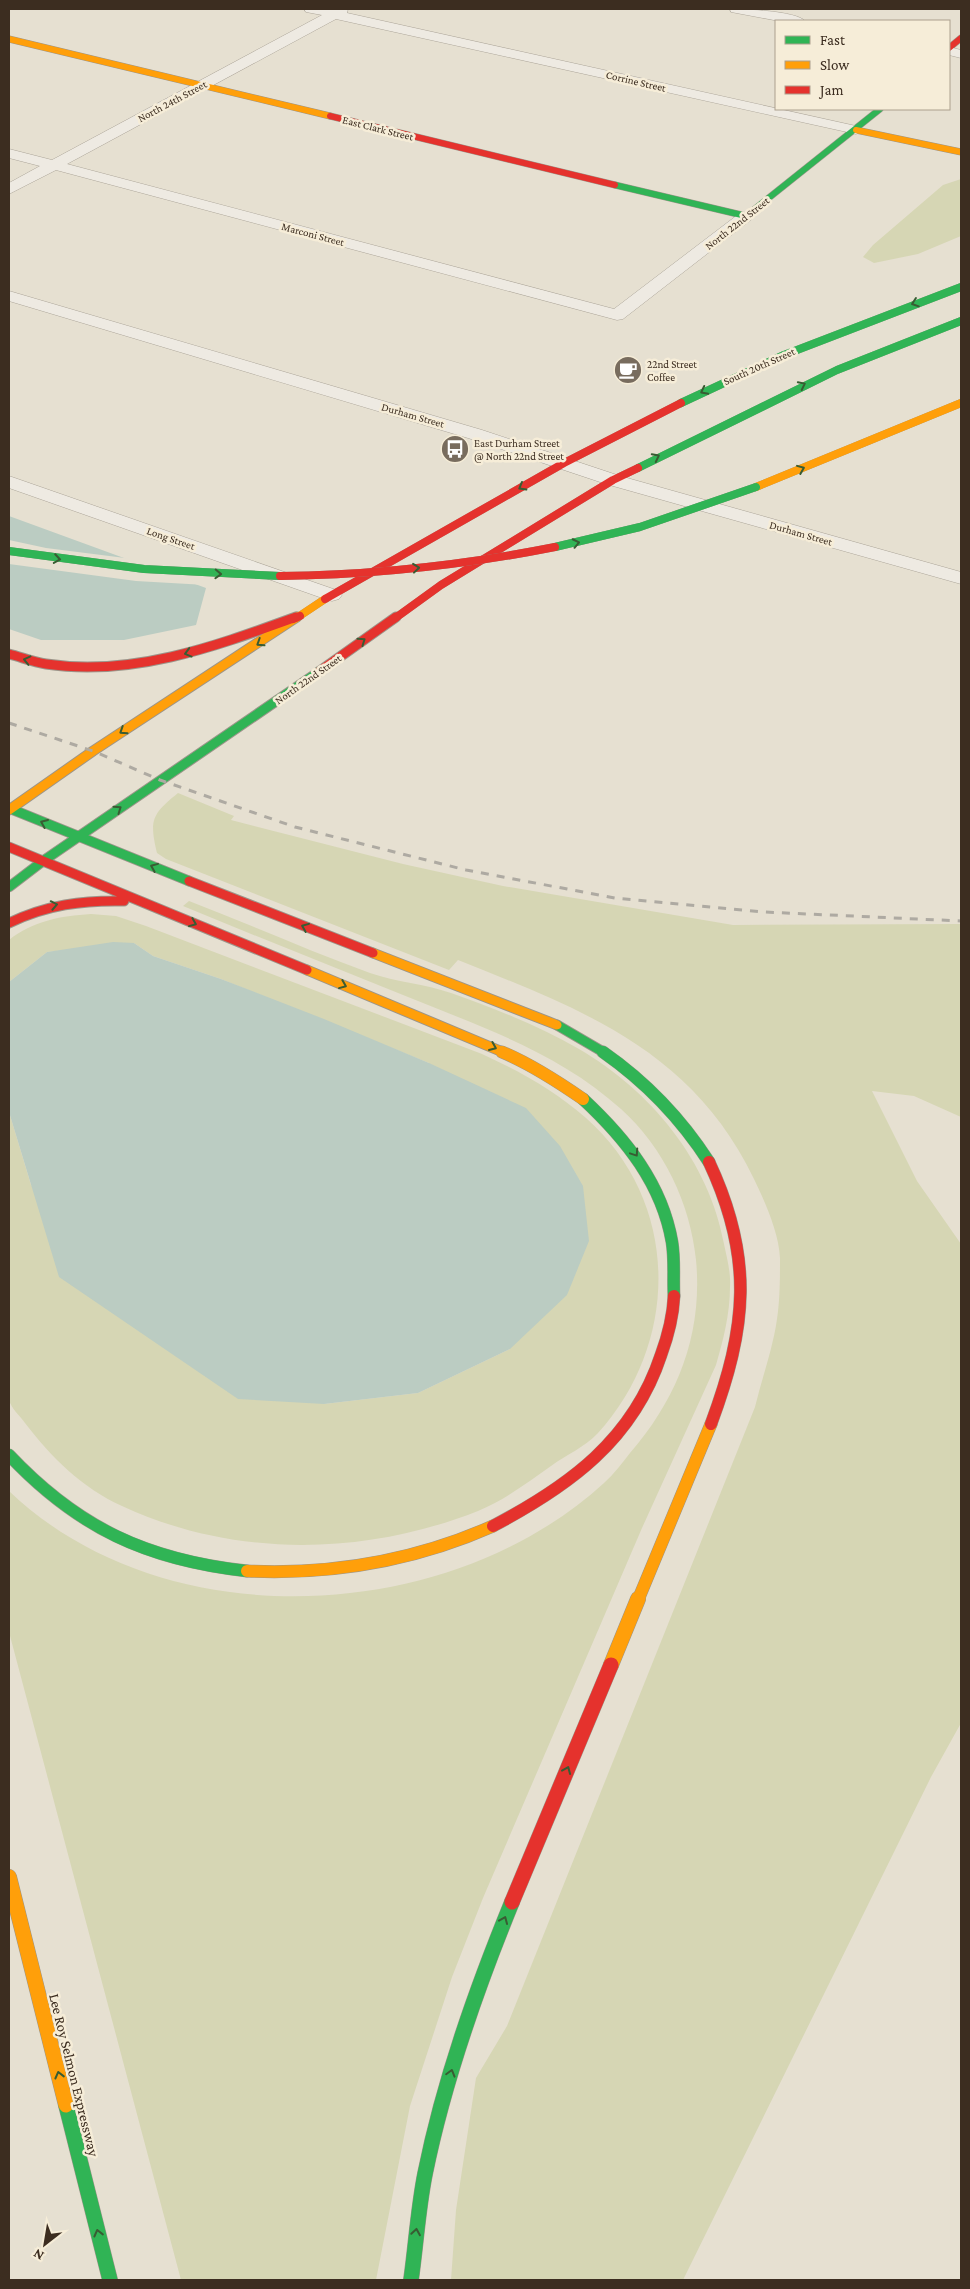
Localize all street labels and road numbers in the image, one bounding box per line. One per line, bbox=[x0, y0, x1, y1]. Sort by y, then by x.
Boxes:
street label: Corrine Street bbox=[605, 68, 667, 94]
street label: North 24th Street bbox=[135, 78, 209, 124]
street label: East Clark Street bbox=[341, 113, 415, 143]
street label: North 22nd Street bbox=[703, 194, 772, 252]
street label: Marconi Street bbox=[280, 220, 346, 248]
street label: South 20th Street bbox=[721, 345, 797, 387]
street label: Durham Street bbox=[380, 400, 446, 430]
street label: Durham Street bbox=[768, 518, 834, 548]
street label: Long Street bbox=[145, 524, 197, 553]
street label: North 22nd Street bbox=[273, 651, 344, 706]
street label: Lee Roy Selmon Expressway bbox=[45, 1992, 102, 2159]

